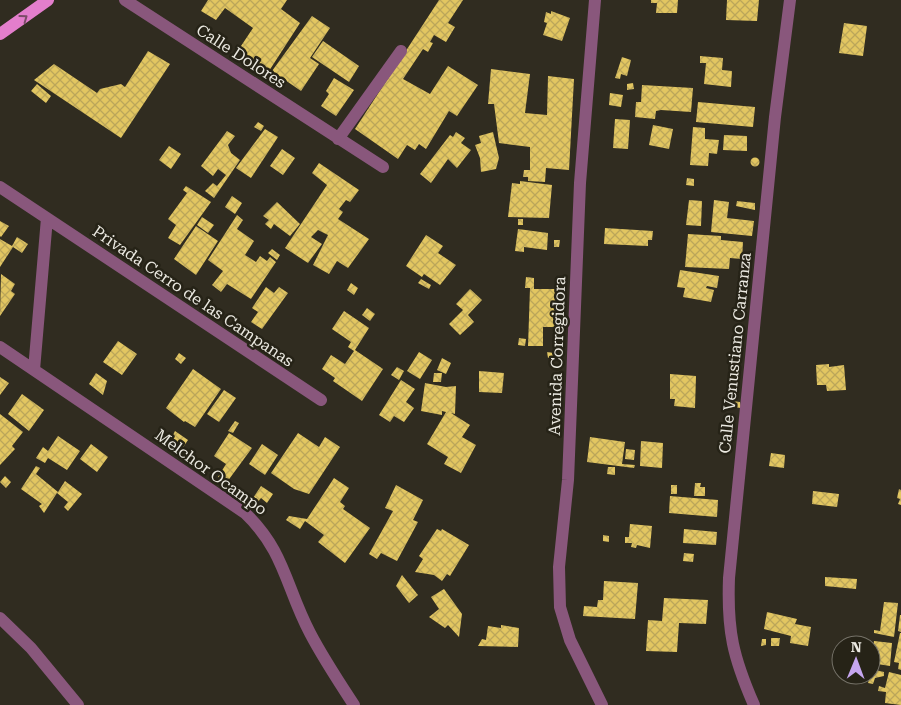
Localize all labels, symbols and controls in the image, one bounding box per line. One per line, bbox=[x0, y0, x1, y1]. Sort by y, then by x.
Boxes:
one-way arrow bbox=[19, 14, 28, 24]
street label: Calle Dolores bbox=[193, 20, 290, 92]
street label: Privada Cerro de las Campanas bbox=[89, 221, 297, 371]
street label: Calle Venustiano Carranza bbox=[715, 251, 755, 454]
street label: Avenida Corregidora bbox=[545, 276, 569, 436]
street label: Melchor Ocampo bbox=[151, 425, 271, 519]
north arrow bbox=[831, 635, 881, 685]
text: N bbox=[851, 639, 862, 655]

